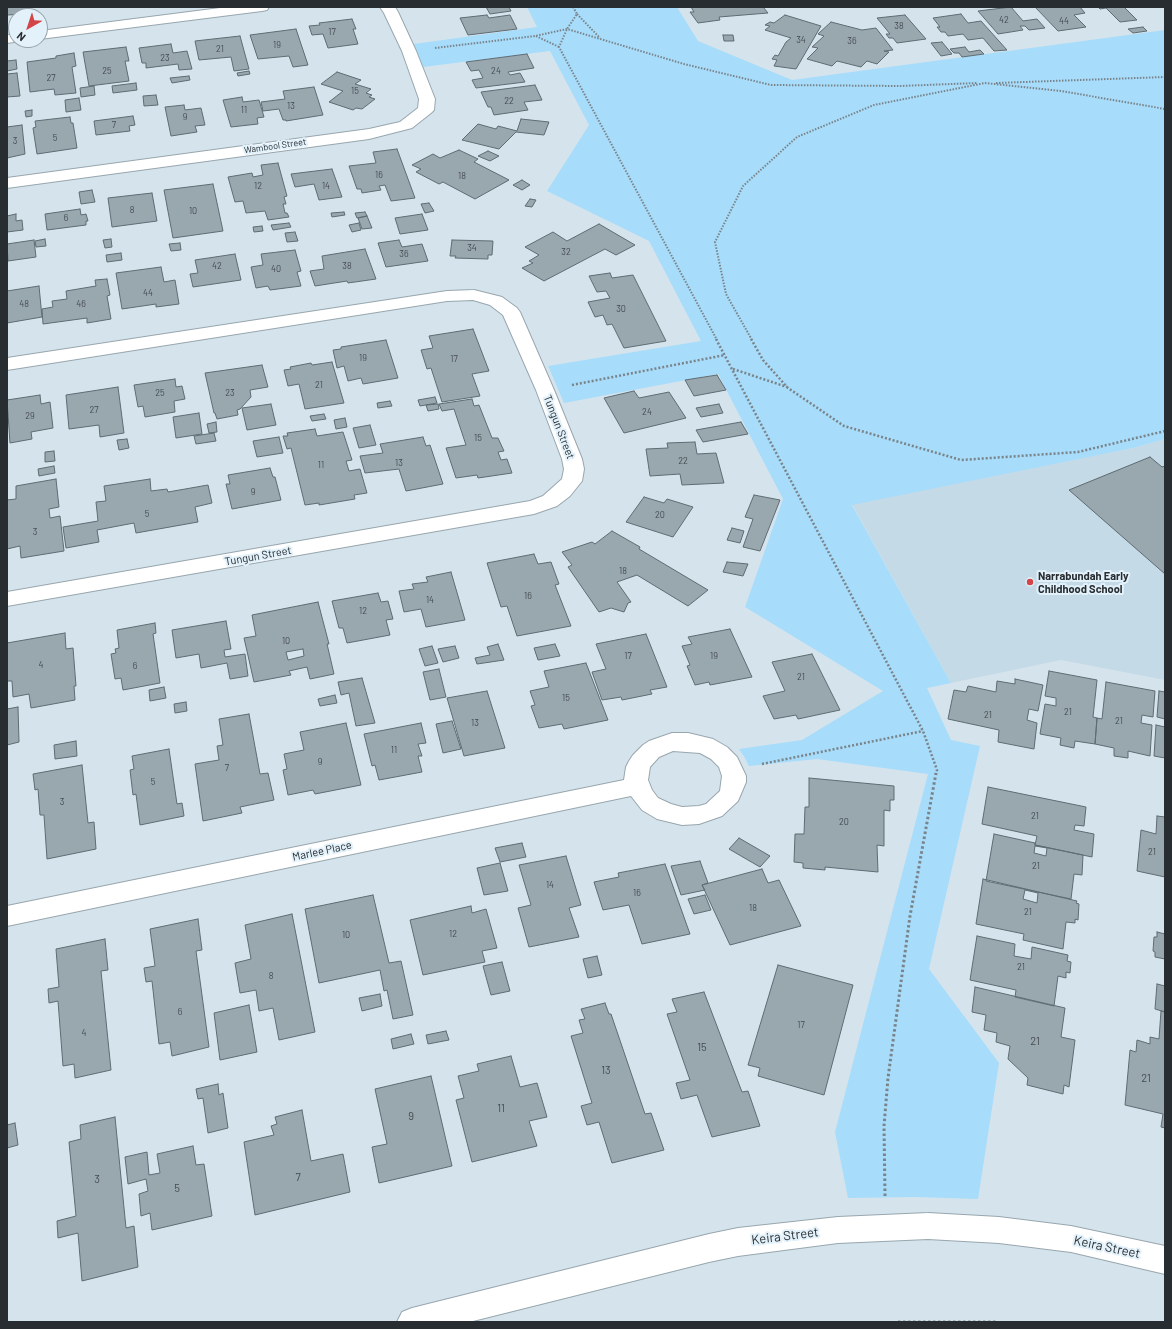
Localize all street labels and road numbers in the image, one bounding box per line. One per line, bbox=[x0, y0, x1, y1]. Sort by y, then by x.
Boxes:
street label: Wambool Street bbox=[243, 136, 307, 156]
street label: Tungun Street bbox=[541, 393, 577, 461]
street label: Tungun Street bbox=[224, 544, 292, 568]
street label: Marlee Place bbox=[291, 838, 353, 864]
street label: Keira Street bbox=[751, 1224, 819, 1248]
street label: Keira Street bbox=[1072, 1232, 1142, 1262]

